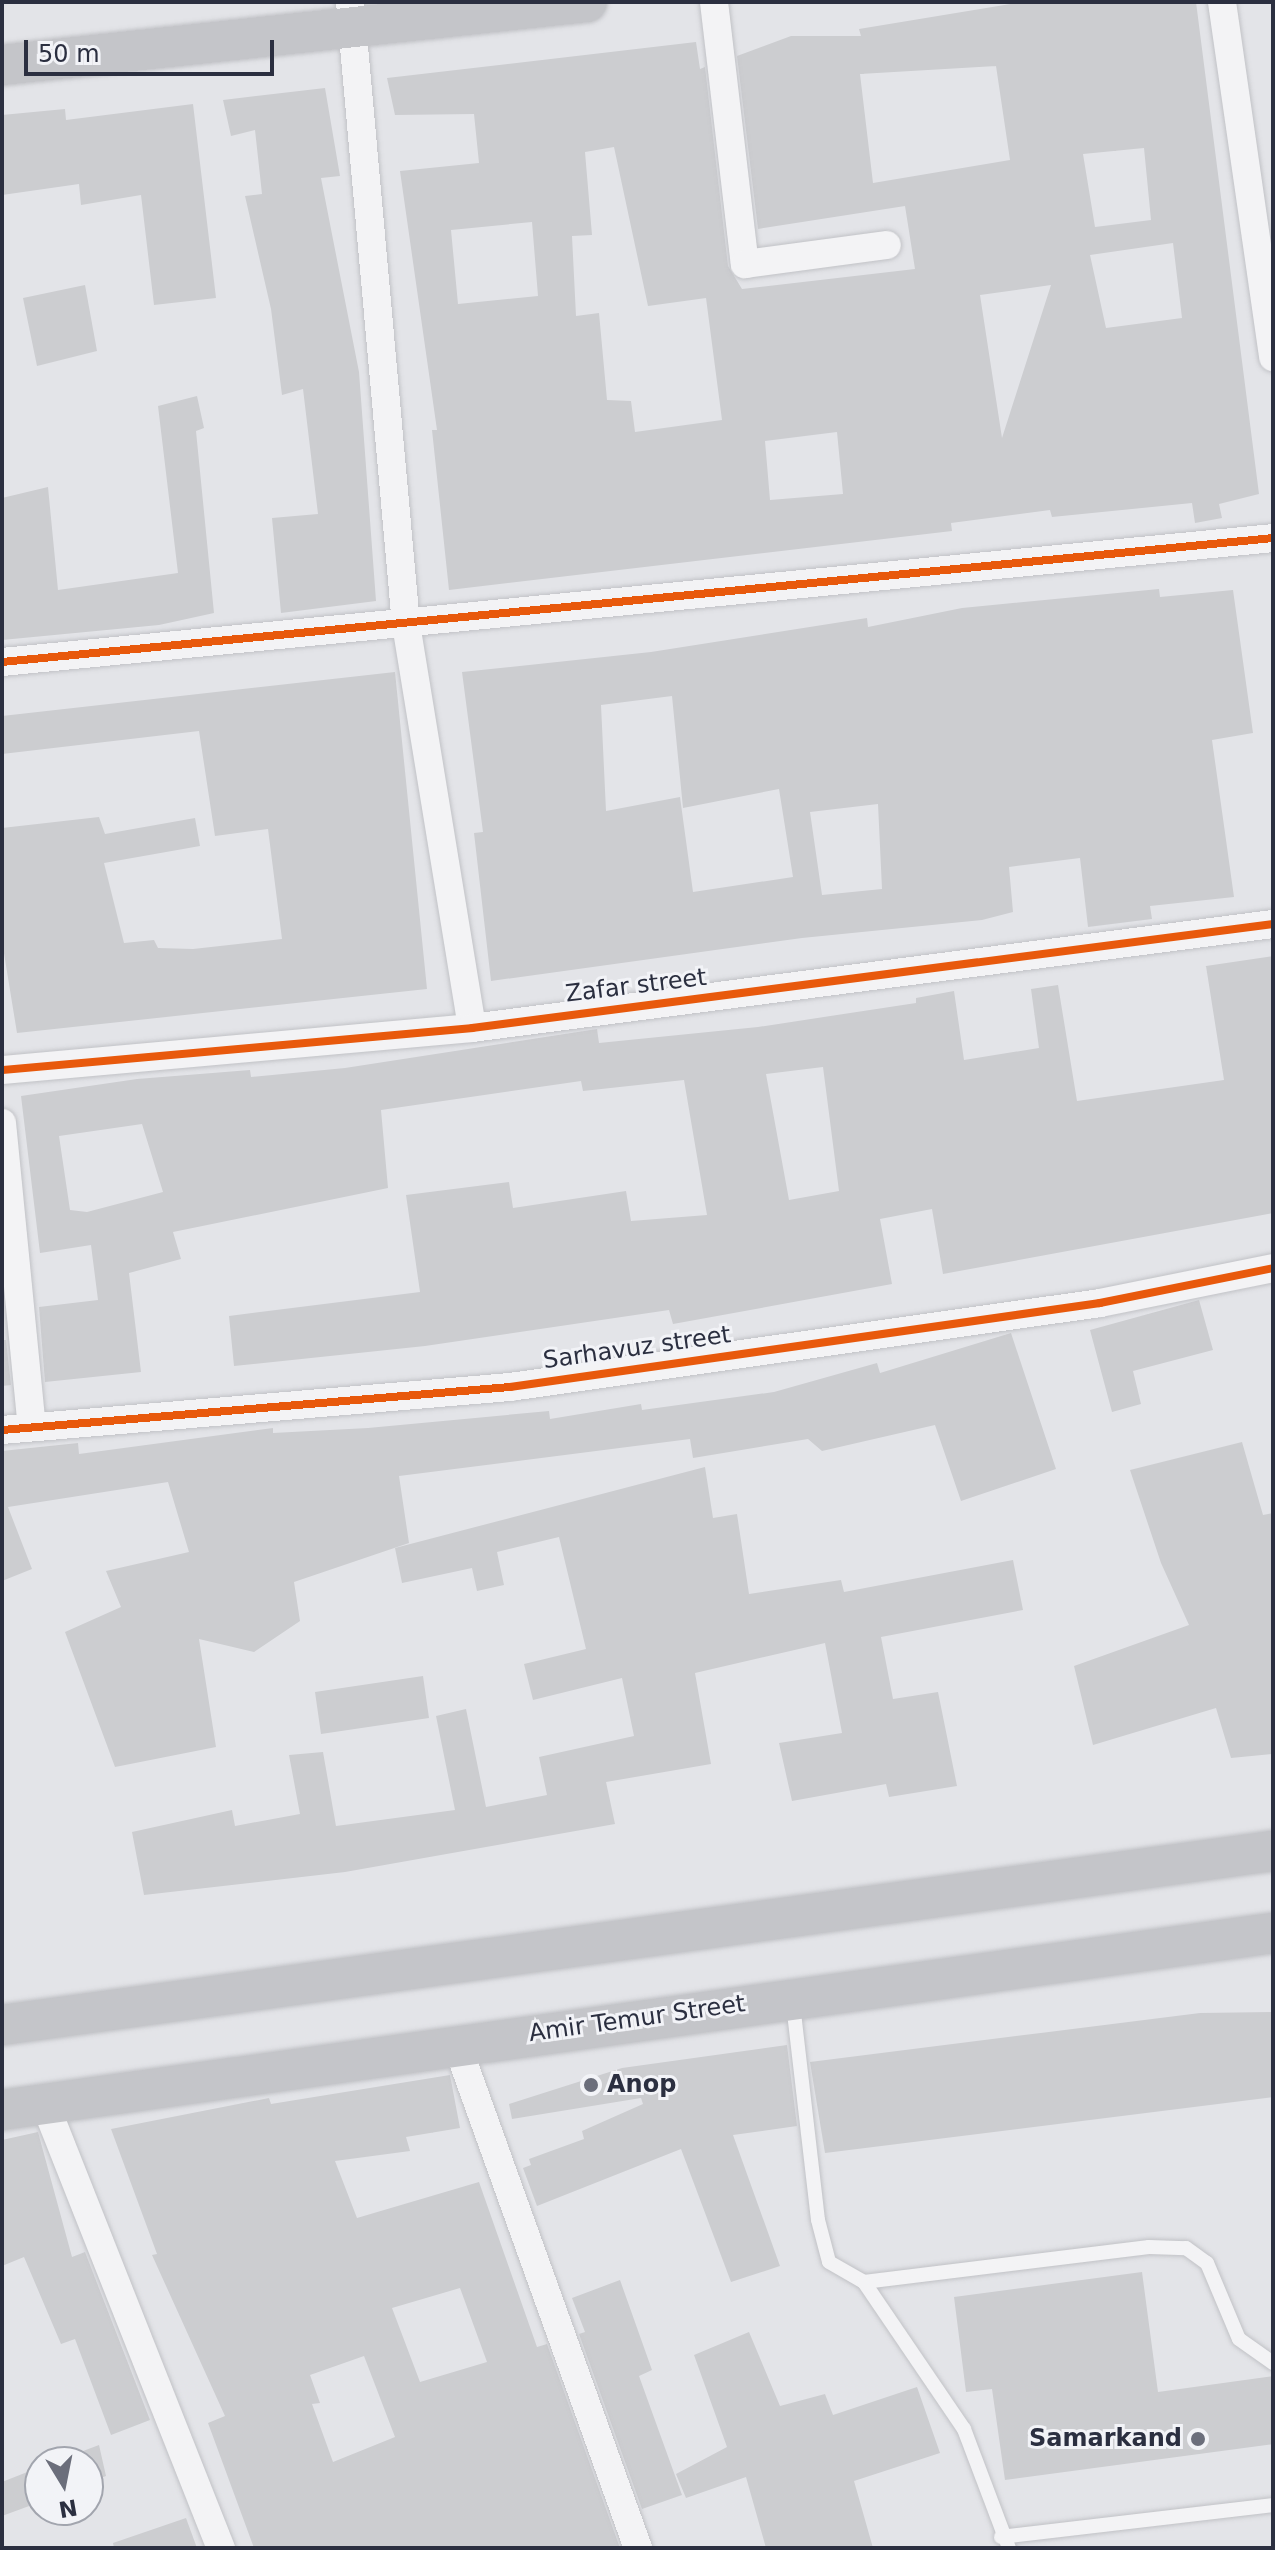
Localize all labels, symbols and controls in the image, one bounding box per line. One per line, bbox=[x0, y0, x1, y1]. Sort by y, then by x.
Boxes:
scale bar bbox=[28, 24, 278, 74]
text: 50 m bbox=[38, 40, 100, 68]
street label: Zafar street bbox=[564, 963, 708, 1009]
street label: Sarhavuz street bbox=[541, 1321, 733, 1375]
street label: Amir Temur Street bbox=[527, 1990, 747, 2048]
place label: Anop bbox=[607, 2071, 676, 2099]
marker: Anop bbox=[582, 2076, 600, 2094]
place label: Samarkand bbox=[1029, 2425, 1182, 2453]
marker: Samarkand bbox=[1189, 2430, 1207, 2448]
north arrow bbox=[24, 2446, 104, 2526]
text: N bbox=[57, 2494, 79, 2522]

